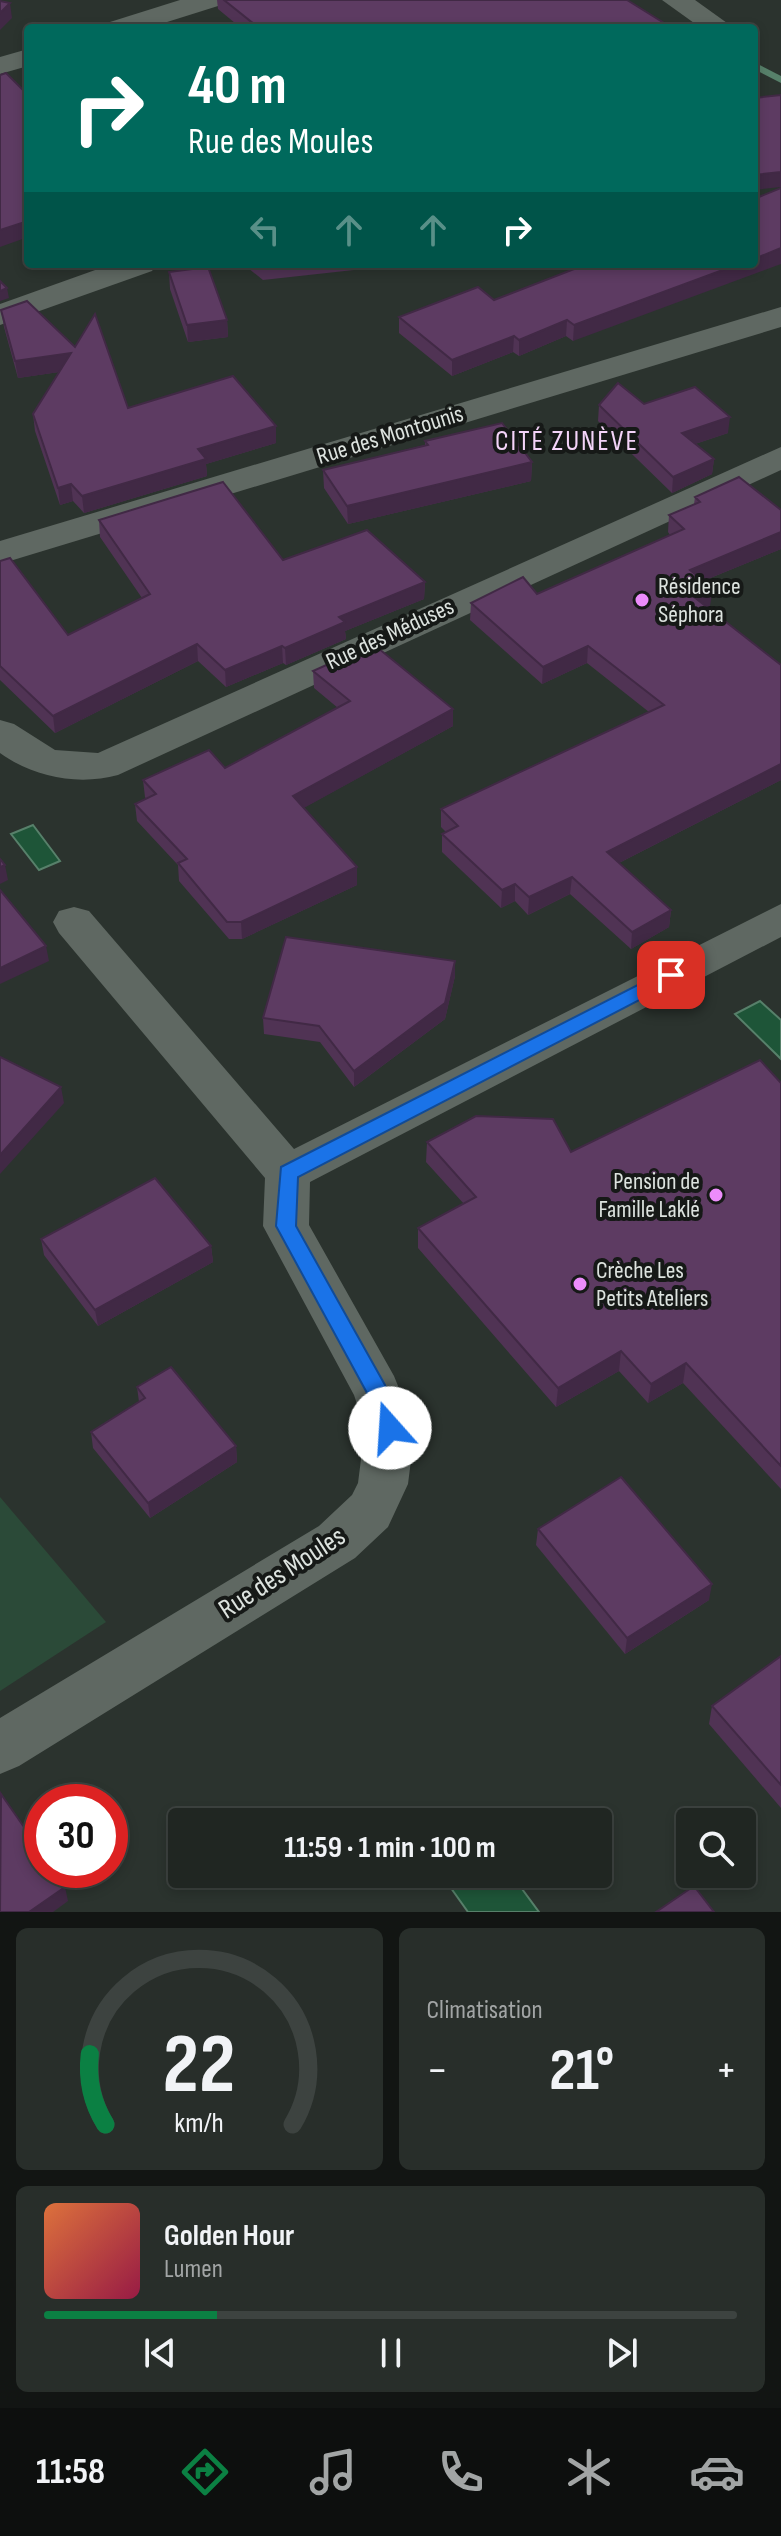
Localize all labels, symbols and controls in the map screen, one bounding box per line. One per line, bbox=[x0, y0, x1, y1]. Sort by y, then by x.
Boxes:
text: 40 m bbox=[188, 53, 287, 120]
icon: right bbox=[56, 56, 160, 160]
text: Rue des Moules bbox=[188, 121, 373, 164]
icon: left bbox=[243, 208, 287, 252]
icon: ahead bbox=[327, 208, 371, 252]
icon: ahead bbox=[411, 208, 455, 252]
icon: right bbox=[495, 208, 539, 252]
street label: Rue des Montounis bbox=[313, 399, 467, 471]
district label: CITÉ ZUNÈVE bbox=[495, 425, 639, 458]
place label: Résidence Séphora bbox=[658, 572, 741, 629]
marker: Résidence Séphora bbox=[633, 591, 651, 609]
street label: Rue des Méduses bbox=[322, 592, 458, 676]
pin bbox=[637, 941, 705, 1009]
icon: arrive bbox=[649, 953, 693, 997]
place label: Pension de Famille Laklé bbox=[598, 1167, 700, 1224]
marker: Pension de Famille Laklé bbox=[707, 1186, 725, 1204]
place label: Crèche Les Petits Ateliers bbox=[596, 1256, 708, 1313]
marker: Crèche Les Petits Ateliers bbox=[571, 1275, 589, 1293]
position arrow bbox=[348, 1386, 432, 1470]
street label: Rue des Moules bbox=[213, 1520, 351, 1626]
speed limit sign: 30 bbox=[24, 1784, 128, 1888]
map controls bbox=[676, 1808, 756, 1888]
button: search bbox=[676, 1808, 756, 1888]
text: 11:59 · 1 min · 100 m bbox=[284, 1830, 496, 1866]
text: Climatisation bbox=[427, 1995, 543, 2026]
text: 22 bbox=[163, 2016, 236, 2116]
text: 21° bbox=[549, 2035, 614, 2107]
text: − bbox=[427, 2044, 448, 2097]
text: + bbox=[715, 2044, 737, 2097]
text: km/h bbox=[175, 2106, 224, 2141]
text: Golden Hour bbox=[164, 2218, 294, 2254]
text: Lumen bbox=[164, 2254, 223, 2285]
icon: previous bbox=[138, 2331, 182, 2375]
icon: pause bbox=[369, 2331, 413, 2375]
icon: next bbox=[600, 2331, 644, 2375]
icon: directions bbox=[177, 2444, 233, 2500]
icon: music bbox=[305, 2444, 361, 2500]
icon: phone bbox=[433, 2444, 489, 2500]
icon: climate bbox=[561, 2444, 617, 2500]
icon: car bbox=[689, 2444, 745, 2500]
text: 11:58 bbox=[36, 2451, 105, 2494]

